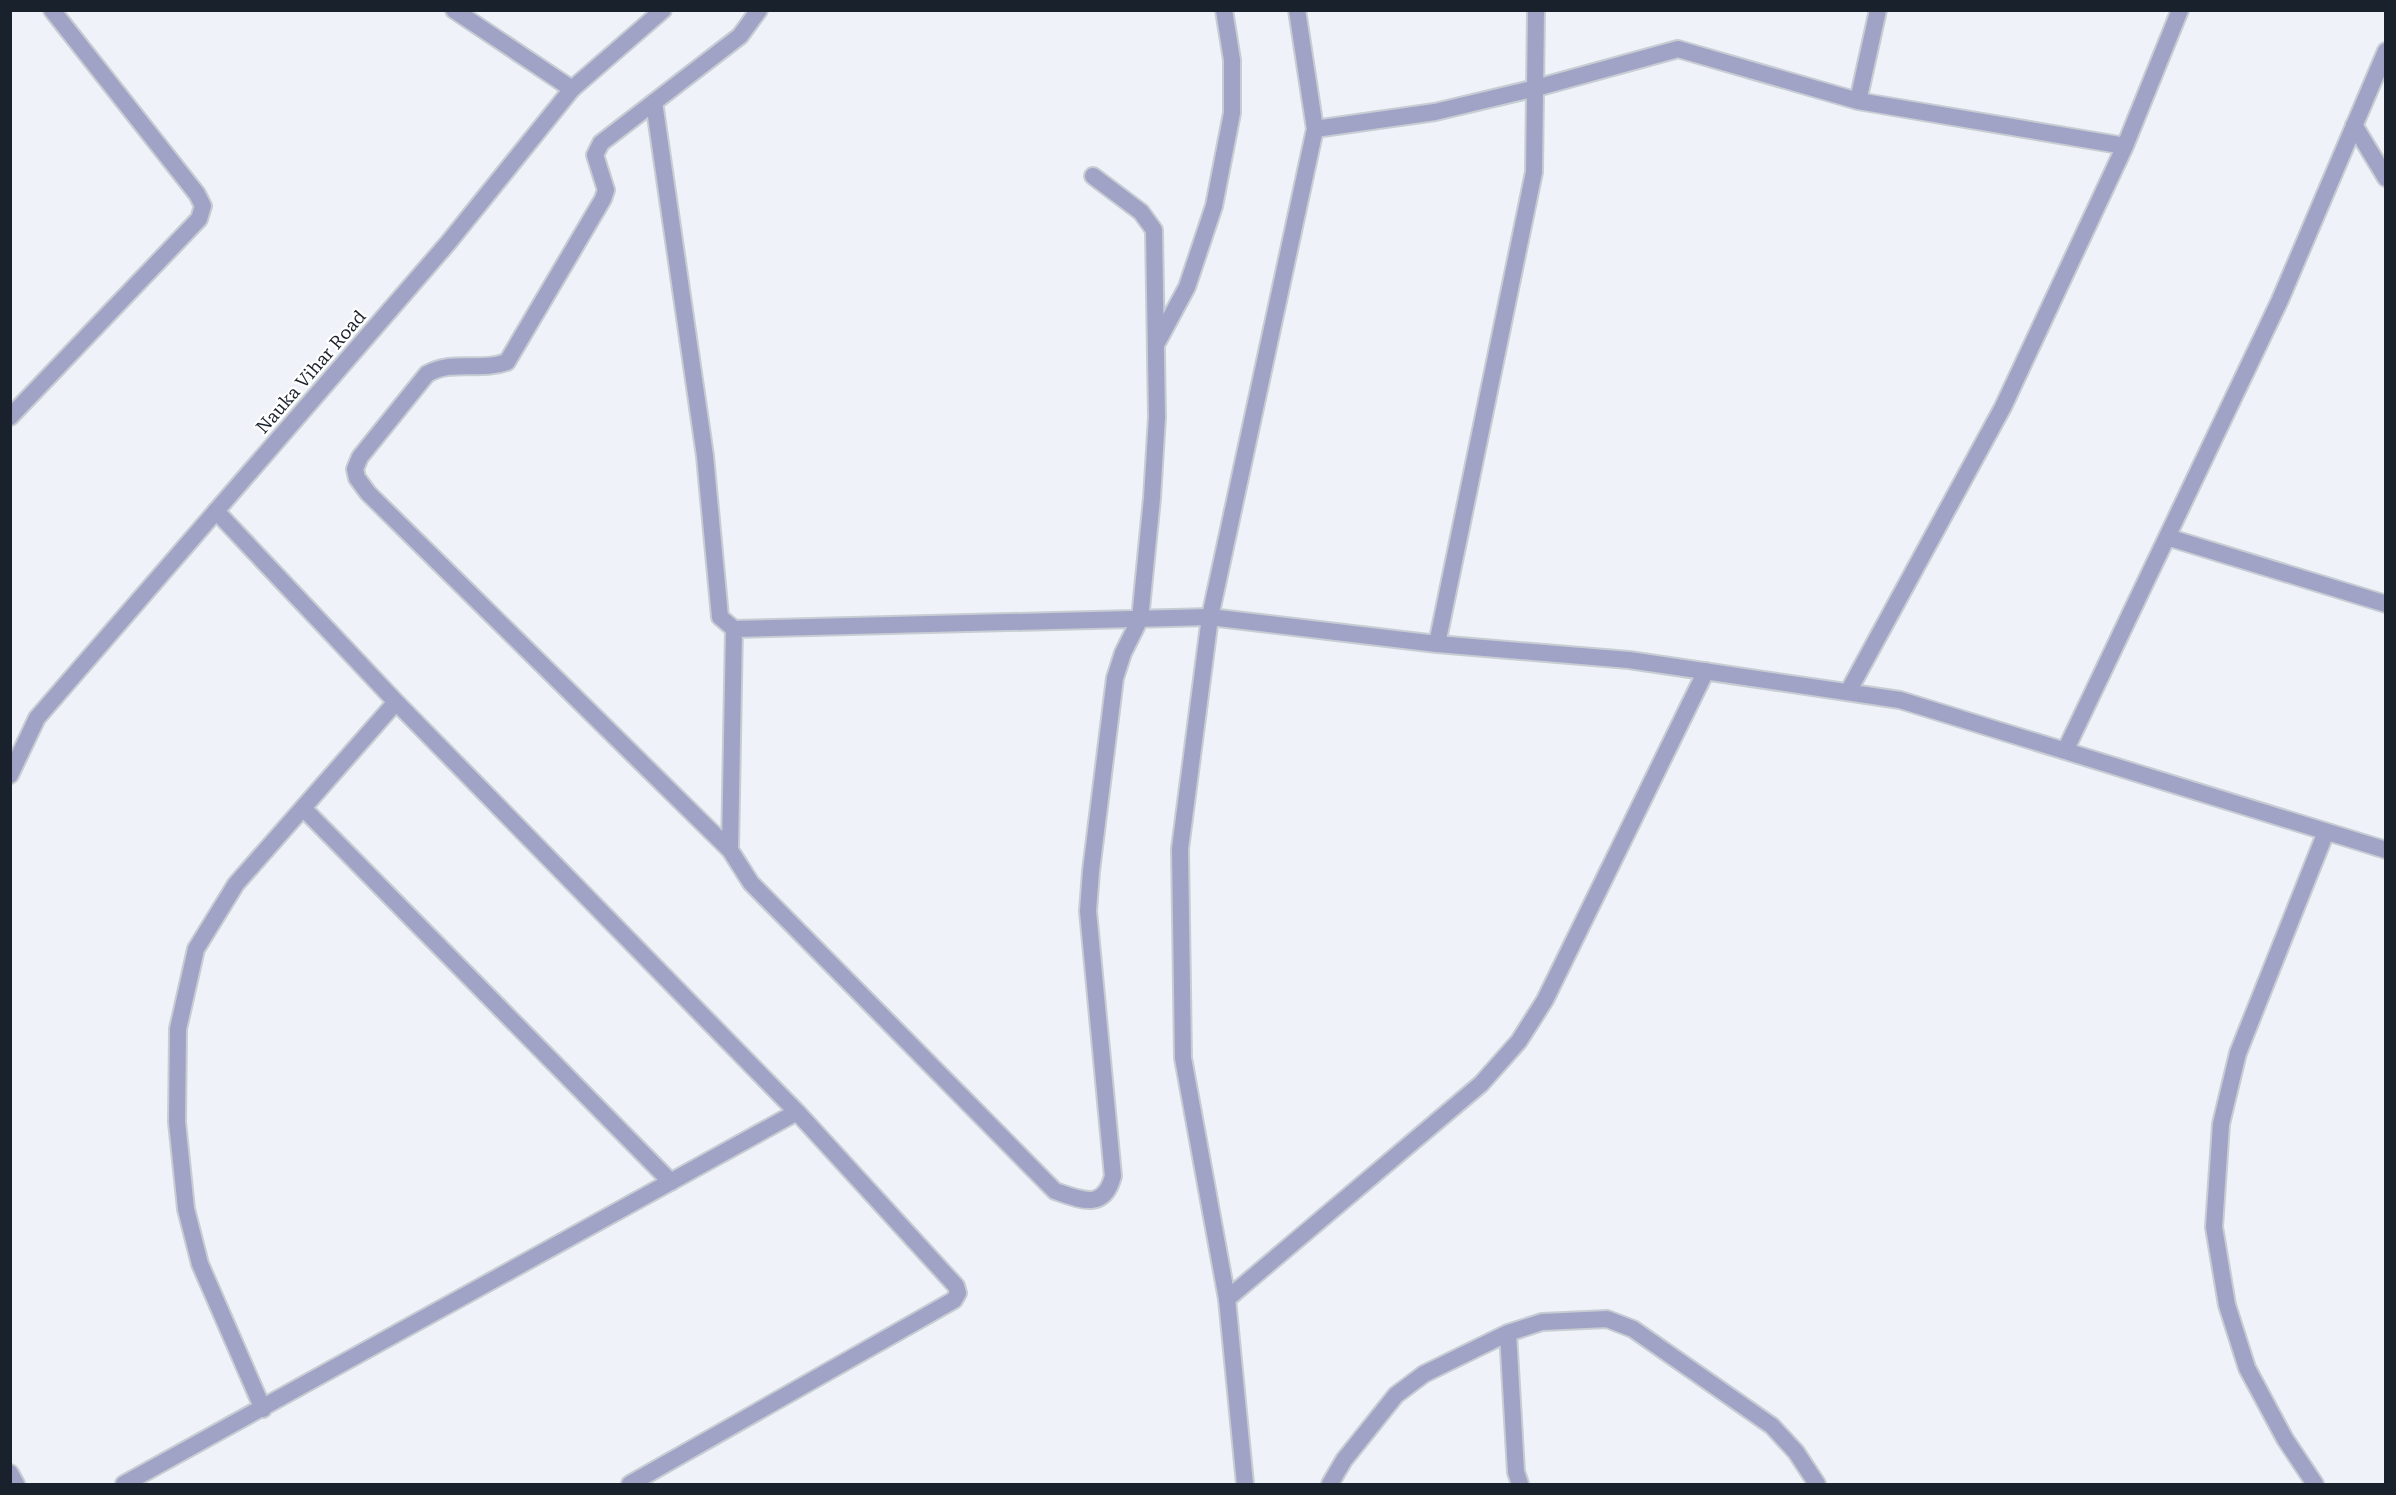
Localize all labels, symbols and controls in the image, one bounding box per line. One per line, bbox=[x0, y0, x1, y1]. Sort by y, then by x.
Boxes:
street label: Nauka Vihar Road bbox=[252, 306, 370, 437]

